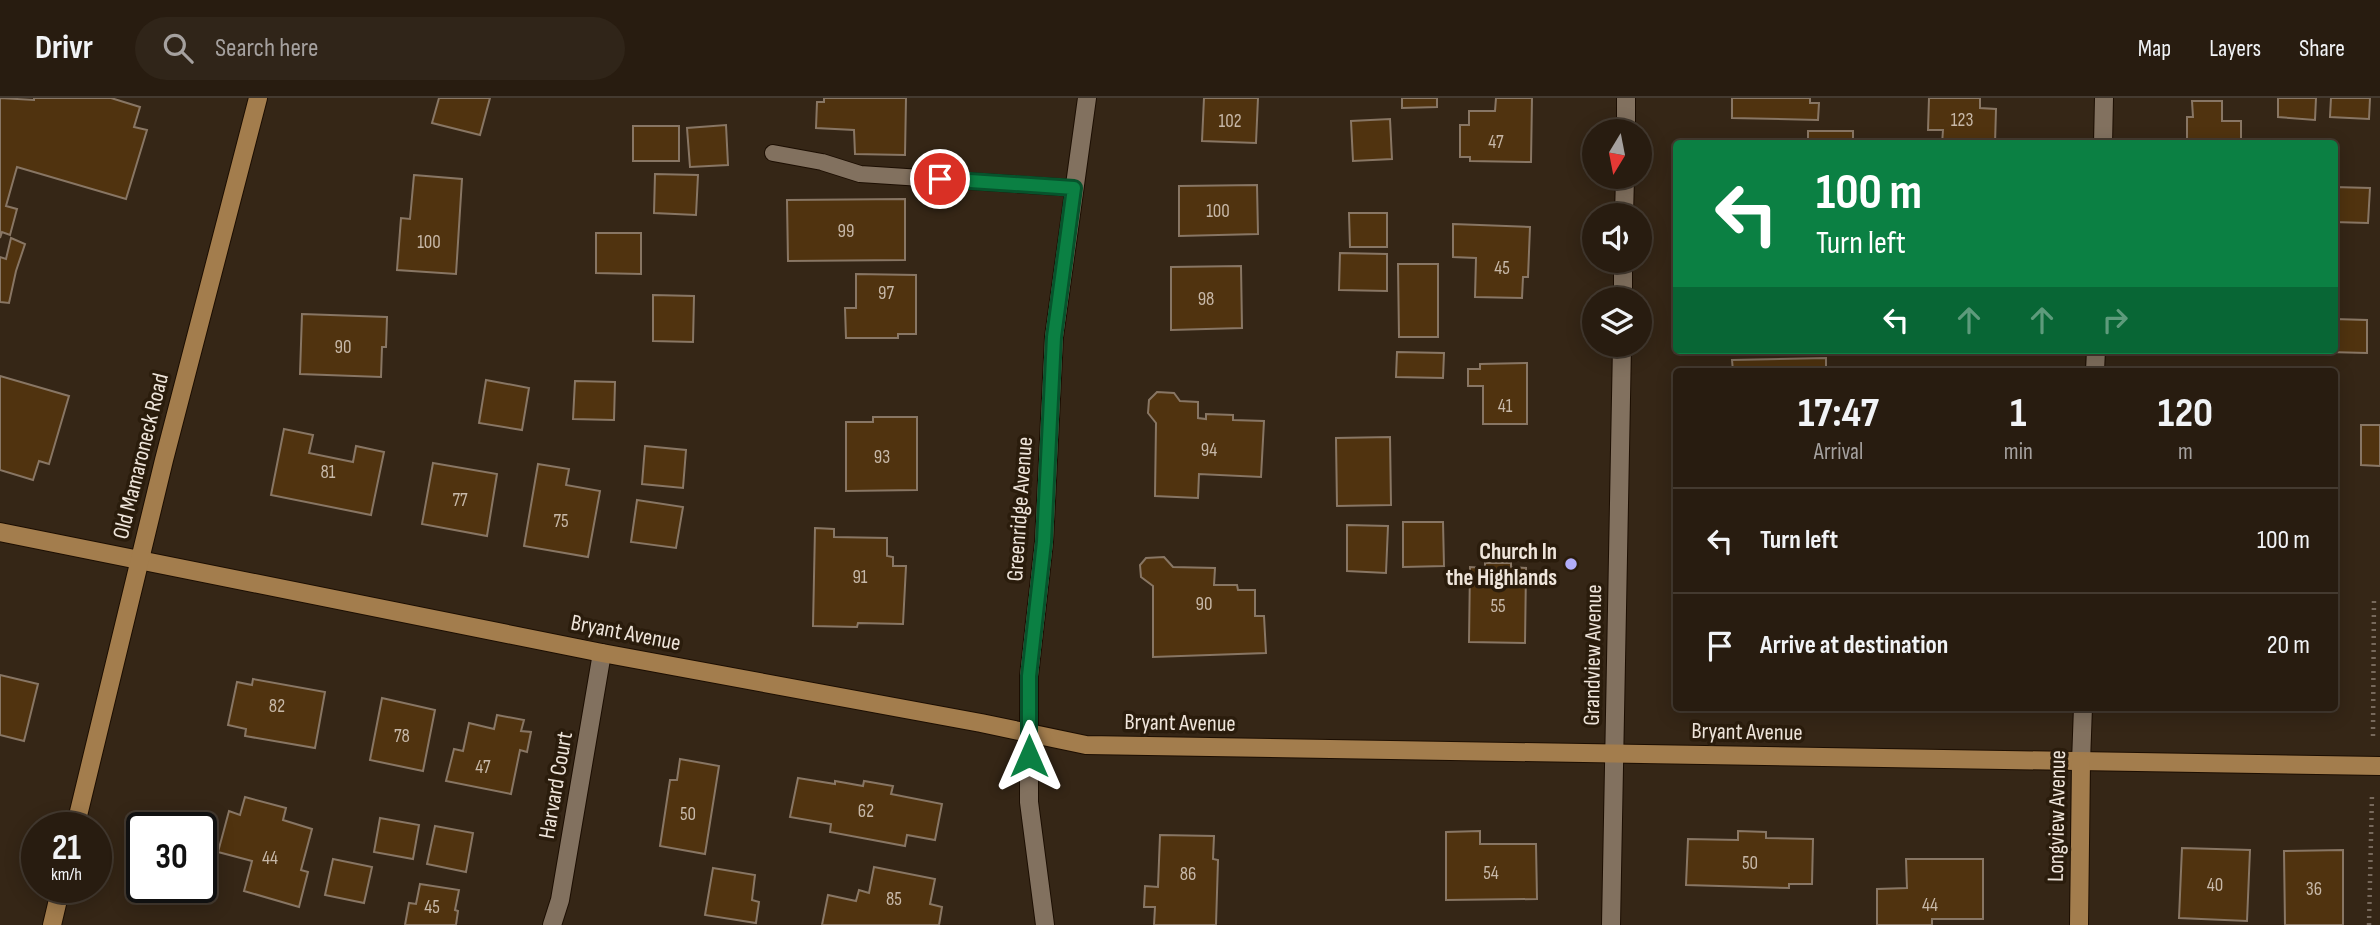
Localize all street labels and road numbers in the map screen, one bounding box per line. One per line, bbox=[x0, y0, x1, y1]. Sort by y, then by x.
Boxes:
street label: Old Mamaroneck Road bbox=[107, 370, 175, 542]
street label: Greenridge Avenue bbox=[1001, 436, 1039, 582]
street label: Grandview Avenue bbox=[1578, 584, 1608, 726]
street label: Bryant Avenue bbox=[568, 609, 683, 657]
street label: Bryant Avenue bbox=[1124, 708, 1236, 738]
street label: Bryant Avenue bbox=[1691, 717, 1803, 747]
street label: Harvard Court bbox=[533, 729, 579, 841]
street label: Longview Avenue bbox=[2042, 750, 2072, 882]

